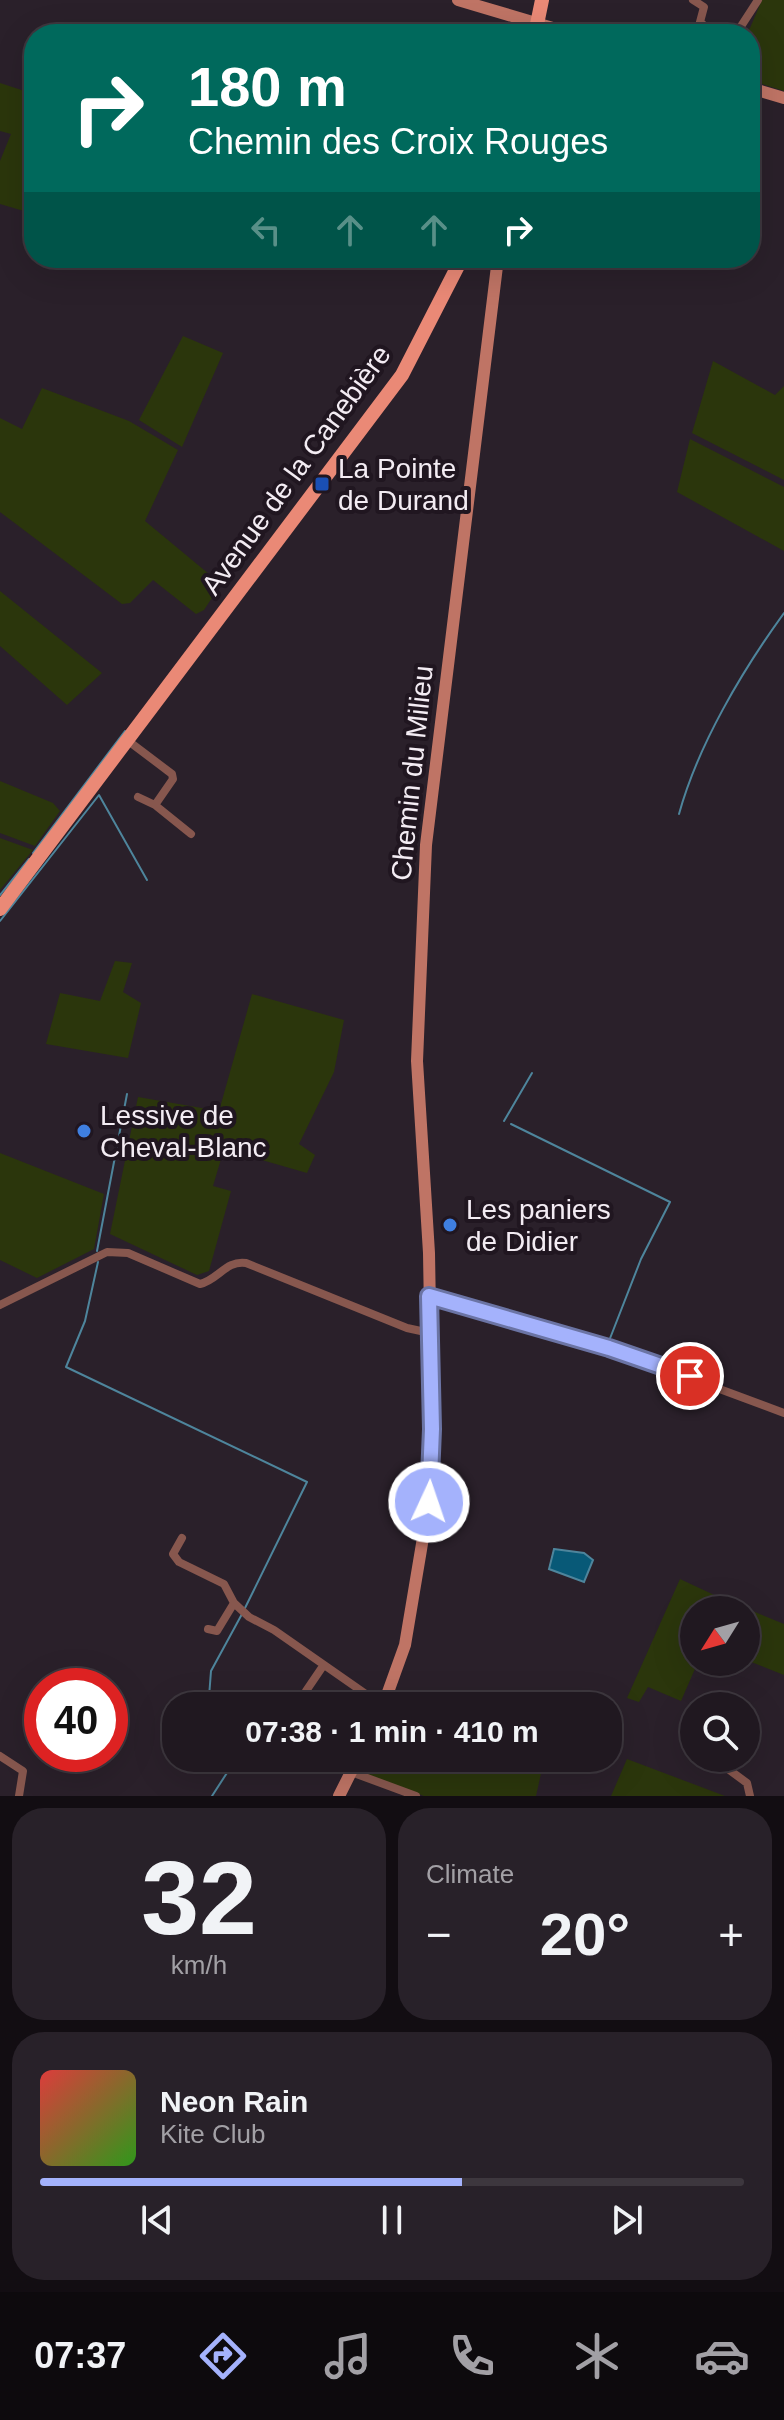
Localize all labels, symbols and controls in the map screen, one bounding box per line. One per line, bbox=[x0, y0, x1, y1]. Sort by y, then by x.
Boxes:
text: 180 m bbox=[188, 55, 347, 118]
icon: right bbox=[56, 56, 160, 160]
text: Chemin des Croix Rouges bbox=[188, 121, 608, 162]
icon: left bbox=[244, 208, 288, 252]
icon: ahead bbox=[328, 208, 372, 252]
icon: ahead bbox=[412, 208, 456, 252]
icon: right bbox=[496, 208, 540, 252]
street label: Avenue de la Canebière bbox=[195, 340, 397, 600]
place label: La Pointe de Durand bbox=[338, 453, 469, 516]
marker: La Pointe de Durand bbox=[313, 475, 331, 493]
street label: Chemin du Milieu bbox=[385, 664, 439, 882]
place label: Lessive de Cheval-Blanc bbox=[100, 1100, 267, 1163]
marker: Lessive de Cheval-Blanc bbox=[75, 1122, 93, 1140]
place label: Les paniers de Didier bbox=[466, 1194, 611, 1257]
marker: Les paniers de Didier bbox=[441, 1216, 459, 1234]
pin bbox=[656, 1342, 724, 1410]
icon: arrive bbox=[668, 1354, 712, 1398]
position arrow bbox=[387, 1460, 471, 1544]
north arrow bbox=[680, 1596, 760, 1676]
map controls bbox=[680, 1596, 760, 1772]
speed limit sign: 40 bbox=[24, 1668, 128, 1772]
button: search bbox=[680, 1692, 760, 1772]
text: 07:38 · 1 min · 410 m bbox=[245, 1715, 539, 1748]
text: 32 bbox=[141, 1840, 257, 1956]
text: Climate bbox=[426, 1859, 514, 1889]
text: 20° bbox=[540, 1901, 630, 1968]
text: − bbox=[426, 1910, 452, 1959]
text: + bbox=[718, 1910, 744, 1959]
text: km/h bbox=[171, 1950, 227, 1980]
text: Neon Rain bbox=[160, 2085, 308, 2118]
text: Kite Club bbox=[160, 2119, 266, 2149]
icon: previous bbox=[135, 2198, 179, 2242]
icon: pause bbox=[370, 2198, 414, 2242]
icon: next bbox=[605, 2198, 649, 2242]
icon: directions bbox=[195, 2328, 251, 2384]
icon: music bbox=[320, 2328, 376, 2384]
icon: phone bbox=[444, 2328, 500, 2384]
icon: climate bbox=[569, 2328, 625, 2384]
icon: car bbox=[694, 2328, 750, 2384]
text: 07:37 bbox=[34, 2335, 126, 2376]

